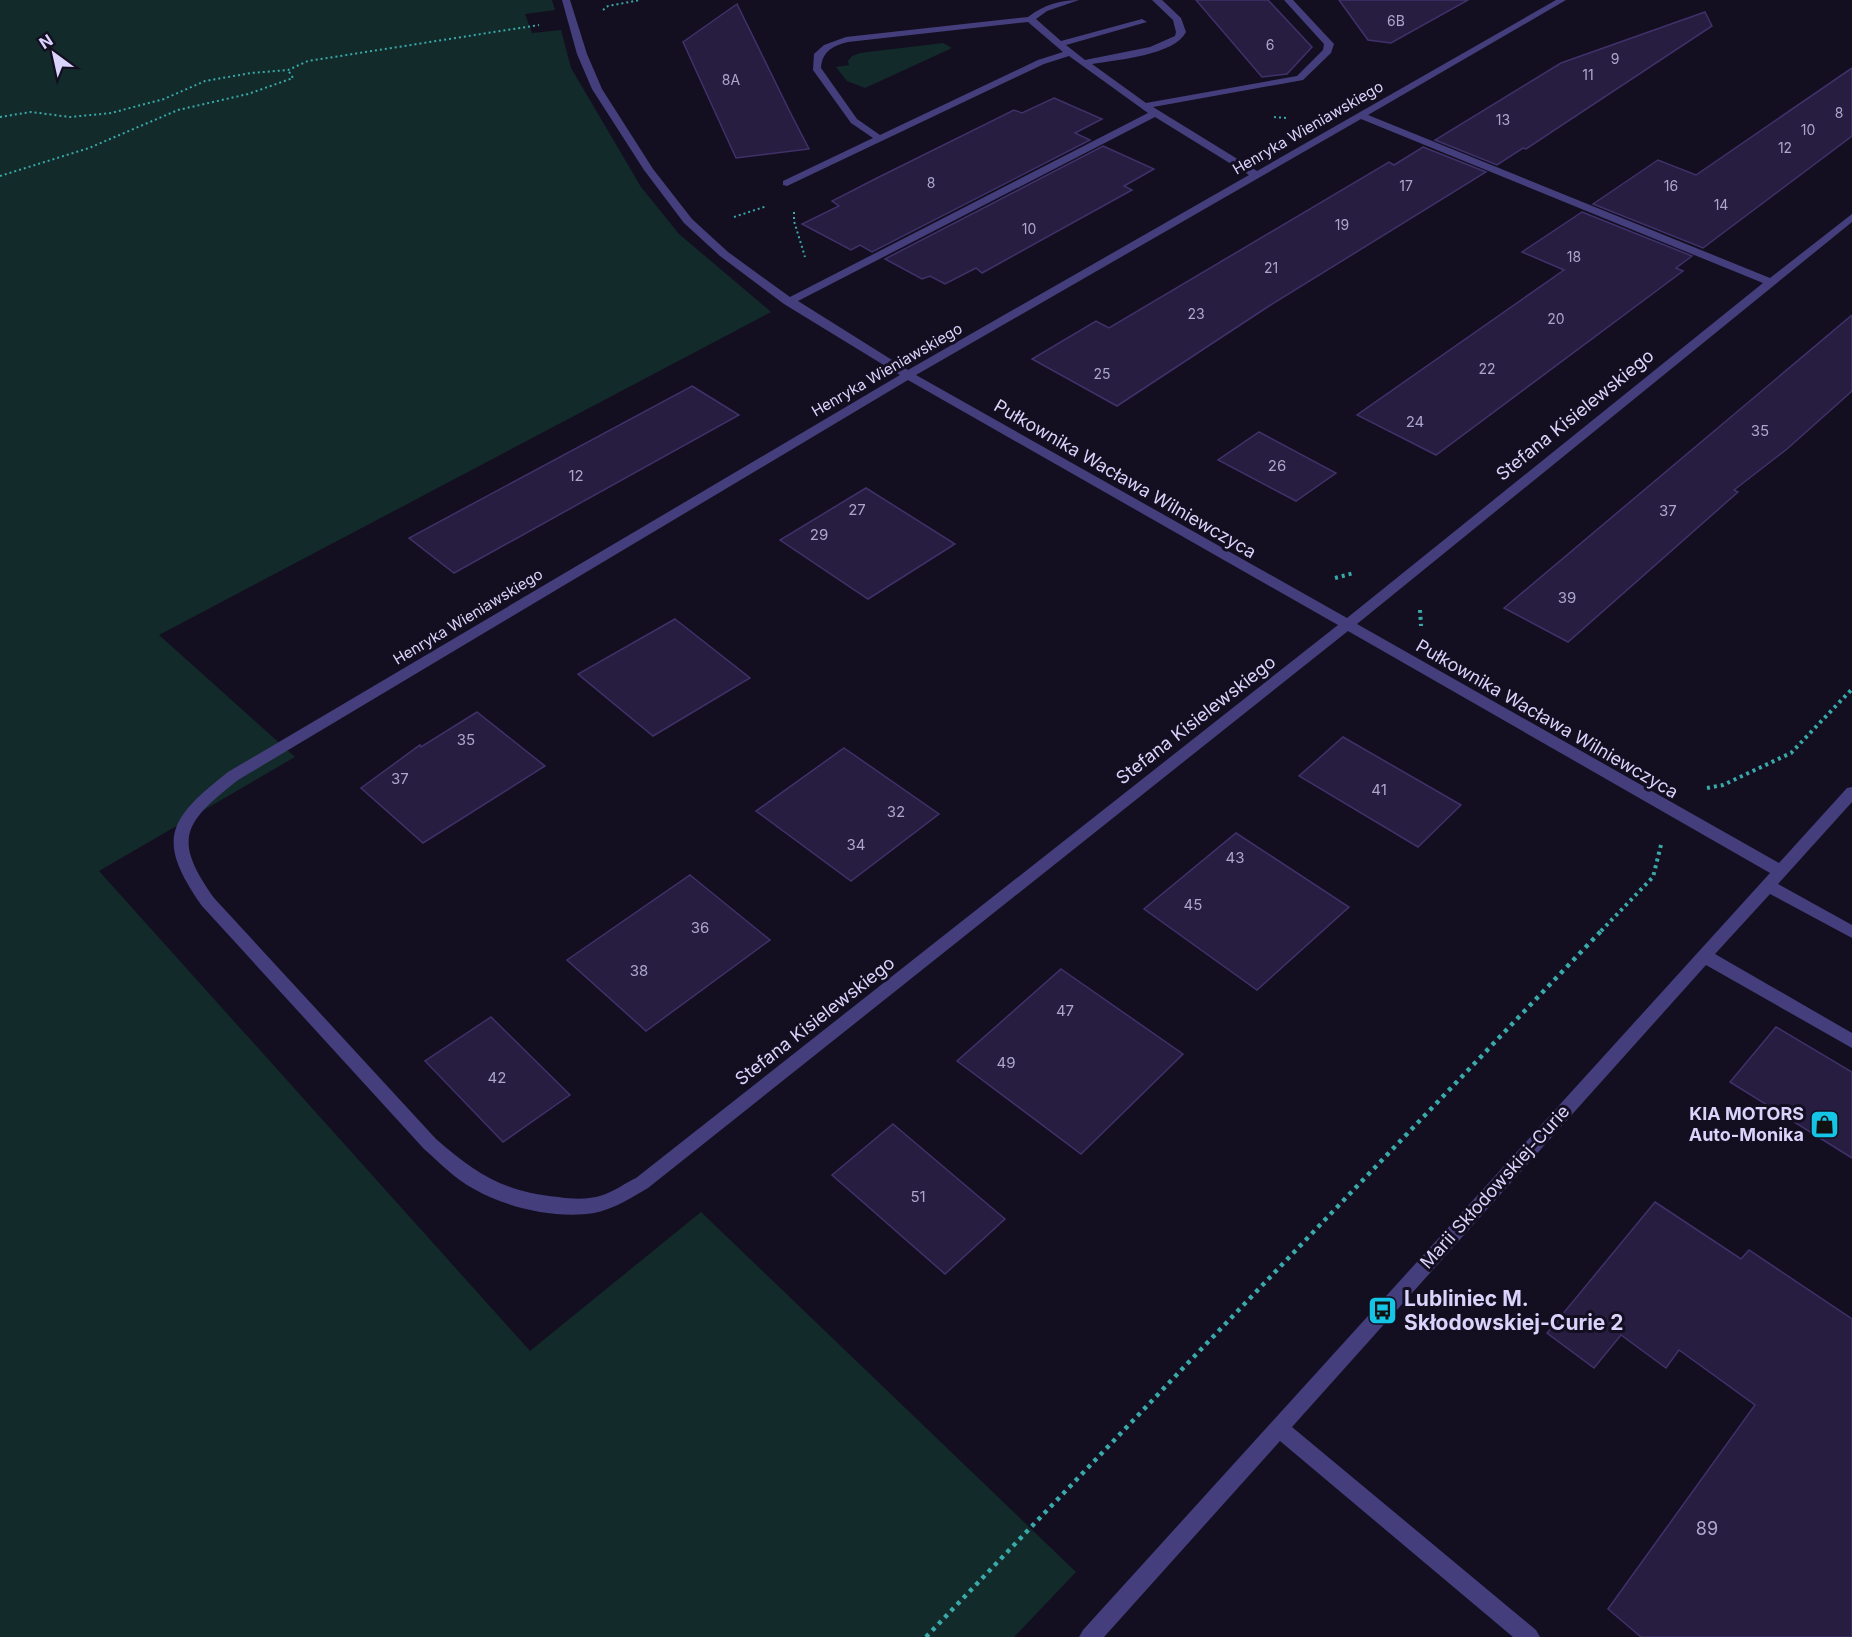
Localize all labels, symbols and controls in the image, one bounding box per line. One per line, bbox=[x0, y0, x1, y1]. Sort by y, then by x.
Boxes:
house number: 6B bbox=[1387, 12, 1405, 29]
north arrow bbox=[24, 24, 84, 84]
text: N bbox=[35, 30, 56, 53]
house number: 6 bbox=[1266, 36, 1274, 53]
house number: 9 bbox=[1611, 50, 1619, 67]
house number: 11 bbox=[1582, 66, 1594, 83]
house number: 8A bbox=[722, 71, 740, 88]
street label: Henryka Wieniawskiego bbox=[1229, 77, 1387, 179]
house number: 8 bbox=[1835, 104, 1843, 121]
house number: 13 bbox=[1496, 111, 1510, 128]
house number: 10 bbox=[1801, 121, 1815, 138]
house number: 12 bbox=[1778, 139, 1792, 156]
house number: 8 bbox=[927, 174, 935, 191]
house number: 17 bbox=[1399, 177, 1413, 194]
house number: 16 bbox=[1664, 177, 1678, 194]
house number: 14 bbox=[1714, 196, 1728, 213]
house number: 19 bbox=[1335, 216, 1349, 233]
house number: 10 bbox=[1022, 220, 1036, 237]
house number: 18 bbox=[1567, 248, 1581, 265]
house number: 21 bbox=[1264, 259, 1278, 276]
house number: 23 bbox=[1187, 305, 1205, 322]
house number: 20 bbox=[1547, 310, 1565, 327]
street label: Henryka Wieniawskiego bbox=[808, 319, 966, 421]
street label: Stefana Kisielewskiego bbox=[1492, 345, 1658, 485]
house number: 22 bbox=[1478, 360, 1496, 377]
house number: 25 bbox=[1093, 365, 1111, 382]
street label: Pułkownika Wacława Wilniewczyca bbox=[990, 395, 1260, 562]
house number: 24 bbox=[1406, 412, 1424, 431]
house number: 35 bbox=[1751, 421, 1769, 440]
house number: 26 bbox=[1268, 456, 1286, 475]
house number: 12 bbox=[568, 466, 584, 485]
house number: 27 bbox=[848, 500, 866, 519]
house number: 37 bbox=[1659, 501, 1677, 520]
house number: 29 bbox=[810, 525, 828, 544]
street label: Henryka Wieniawskiego bbox=[390, 564, 546, 669]
house number: 39 bbox=[1558, 588, 1576, 607]
street label: Pułkownika Wacława Wilniewczyca bbox=[1412, 635, 1682, 802]
street label: Stefana Kisielewskiego bbox=[1112, 651, 1280, 788]
house number: 35 bbox=[457, 730, 475, 749]
house number: 37 bbox=[391, 769, 409, 788]
house number: 41 bbox=[1371, 780, 1387, 799]
house number: 32 bbox=[887, 802, 905, 821]
house number: 34 bbox=[847, 835, 865, 854]
house number: 43 bbox=[1226, 848, 1244, 867]
house number: 45 bbox=[1184, 895, 1202, 914]
house number: 36 bbox=[691, 918, 709, 937]
street label: Stefana Kisielewskiego bbox=[731, 952, 899, 1089]
house number: 38 bbox=[630, 961, 648, 980]
house number: 47 bbox=[1056, 1001, 1074, 1020]
house number: 49 bbox=[997, 1053, 1016, 1072]
house number: 42 bbox=[488, 1068, 506, 1087]
street label: Marii Skłodowskiej-Curie bbox=[1416, 1101, 1574, 1273]
place label: KIA MOTORS Auto-Monika bbox=[1689, 1103, 1804, 1145]
shop icon: KIA MOTORS Auto-Monika bbox=[1809, 1108, 1841, 1140]
house number: 51 bbox=[910, 1187, 926, 1206]
place label: Lubliniec M. Skłodowskiej-Curie 2 bbox=[1404, 1286, 1624, 1335]
bus stop icon: Lubliniec M. Skłodowskiej-Curie 2 bbox=[1367, 1295, 1399, 1327]
house number: 89 bbox=[1696, 1518, 1718, 1539]

